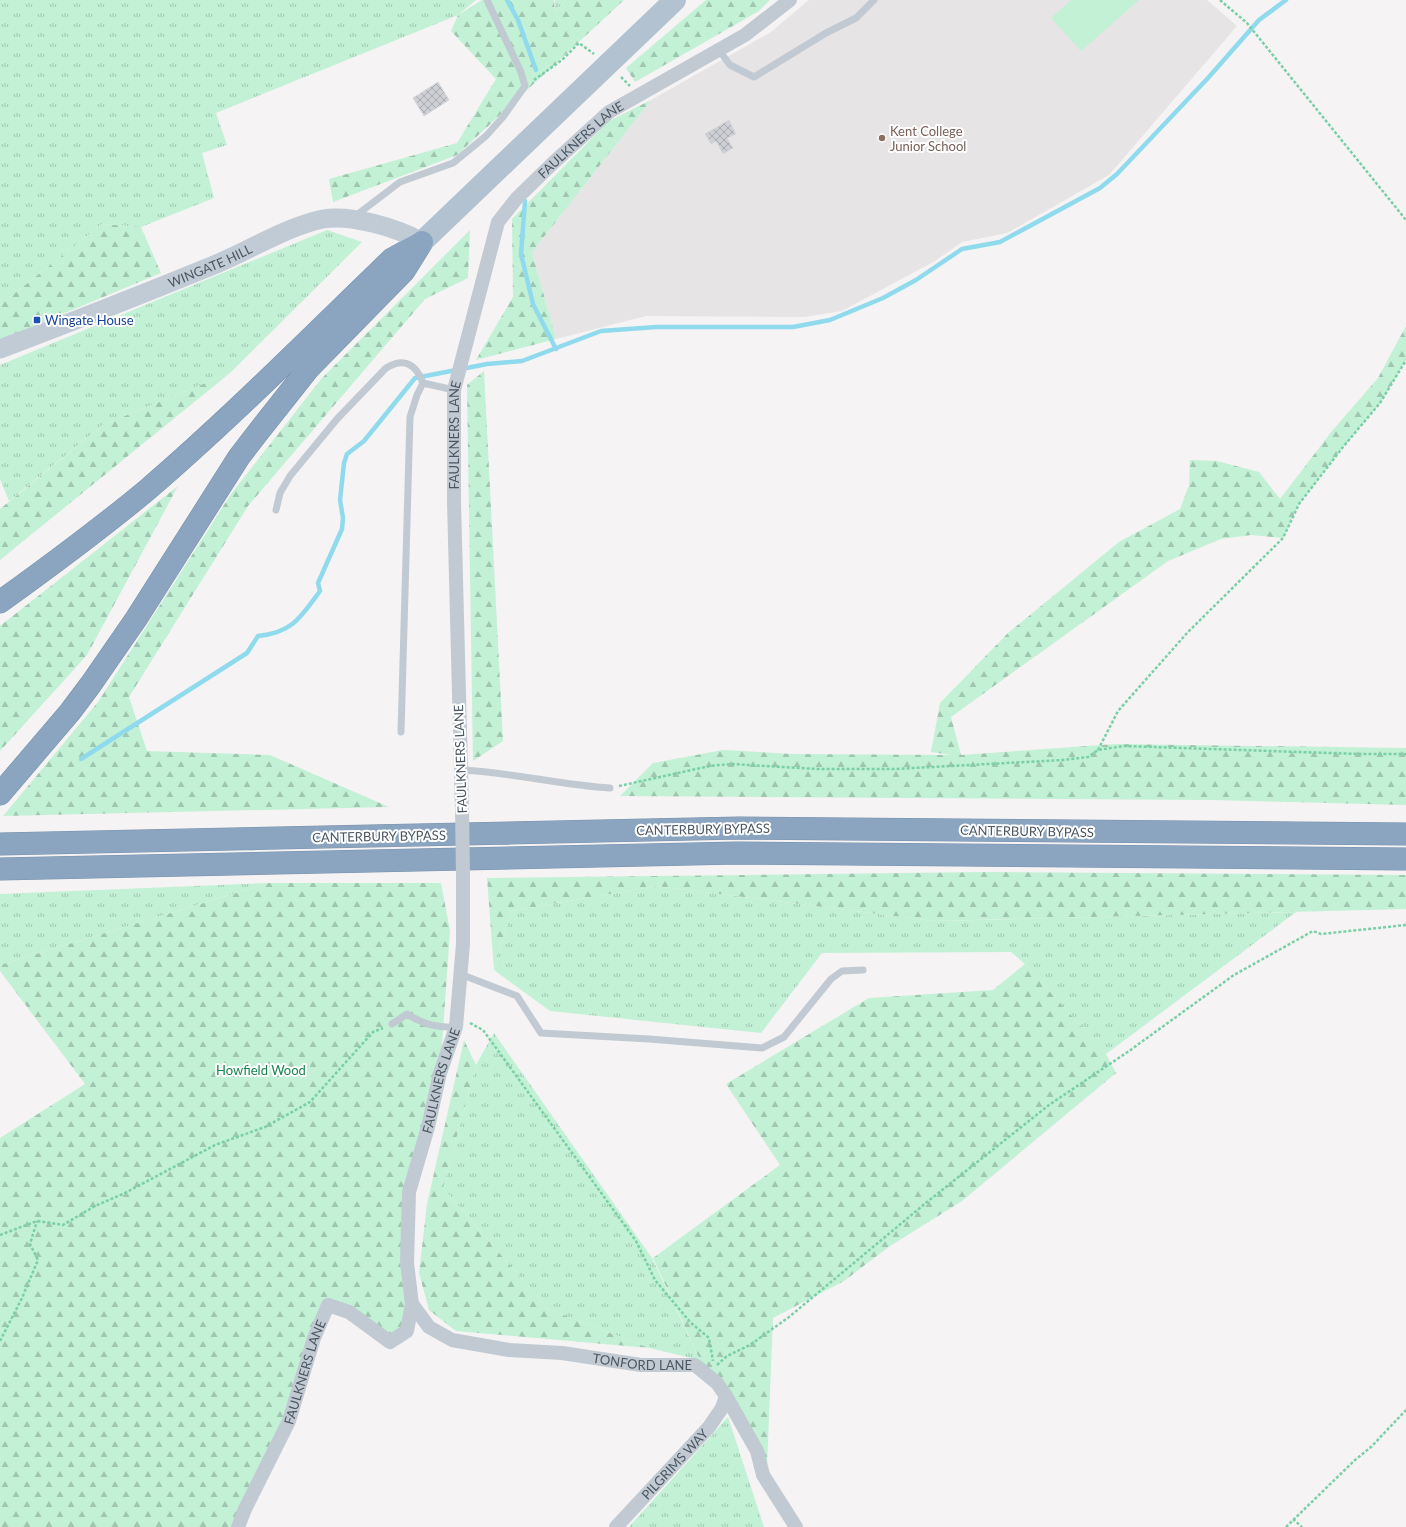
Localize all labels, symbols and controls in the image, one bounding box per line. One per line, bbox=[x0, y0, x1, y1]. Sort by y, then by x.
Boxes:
street label: FAULKNERS LANE bbox=[534, 98, 626, 181]
place label: Kent College Junior School bbox=[890, 123, 966, 154]
marker: Kent College Junior School bbox=[877, 133, 887, 143]
street label: WINGATE HILL bbox=[166, 240, 255, 291]
place label: Wingate House bbox=[45, 312, 134, 328]
marker: Wingate House bbox=[32, 315, 42, 325]
street label: FAULKNERS LANE bbox=[446, 379, 464, 490]
street label: FAULKNERS LANE bbox=[450, 704, 470, 814]
street label: CANTERBURY BYPASS bbox=[636, 820, 770, 838]
street label: CANTERBURY BYPASS bbox=[960, 822, 1094, 840]
street label: CANTERBURY BYPASS bbox=[312, 827, 446, 845]
street label: FAULKNERS LANE bbox=[419, 1026, 463, 1135]
park label: Howfield Wood bbox=[216, 1062, 306, 1078]
street label: FAULKNERS LANE bbox=[280, 1317, 329, 1426]
street label: TONFORD LANE bbox=[592, 1350, 692, 1373]
street label: PILGRIMS WAY bbox=[638, 1425, 712, 1503]

